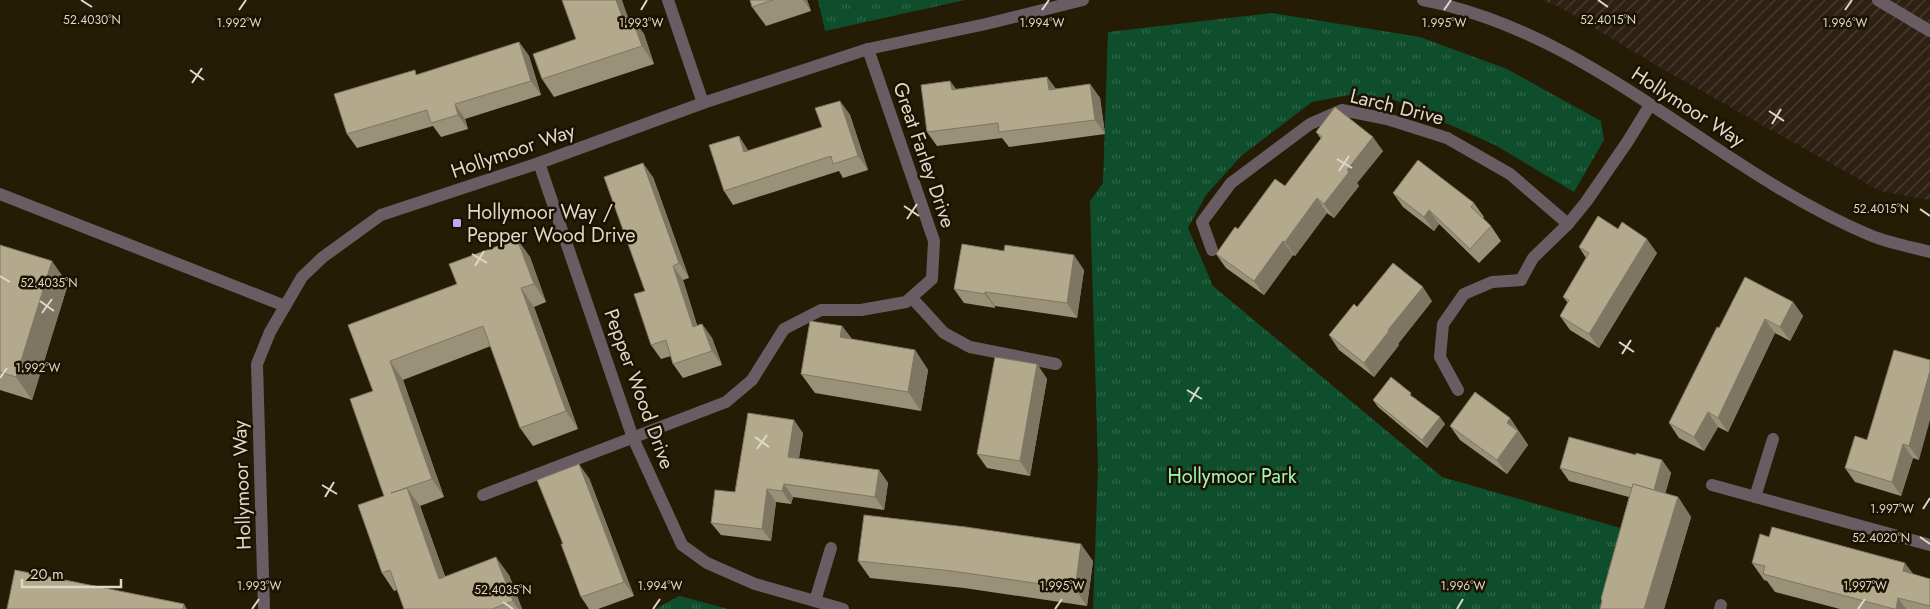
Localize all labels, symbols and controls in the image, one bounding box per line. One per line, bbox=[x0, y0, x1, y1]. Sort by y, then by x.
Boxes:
text: 52.4030°N bbox=[63, 11, 121, 29]
text: 52.4015°N bbox=[1580, 11, 1636, 29]
text: 1.992°W bbox=[217, 14, 262, 32]
text: 1.993°W bbox=[619, 14, 663, 32]
text: 1.994°W bbox=[1019, 14, 1065, 32]
text: 1.995°W bbox=[1422, 14, 1467, 32]
text: 1.996°W bbox=[1823, 14, 1868, 32]
street label: Hollymoor Way bbox=[1626, 60, 1750, 155]
street label: Great Farley Drive bbox=[885, 78, 963, 232]
street label: Larch Drive bbox=[1347, 81, 1447, 133]
street label: Hollymoor Way bbox=[447, 116, 579, 186]
place label: Hollymoor Way / Pepper Wood Drive bbox=[467, 198, 636, 250]
text: 52.4015°N bbox=[1853, 200, 1909, 218]
marker: Hollymoor Way / Pepper Wood Drive bbox=[451, 217, 463, 229]
text: 52.4035°N bbox=[20, 274, 78, 292]
street label: Pepper Wood Drive bbox=[597, 305, 681, 473]
text: 1.992°W bbox=[16, 359, 61, 377]
street label: Hollymoor Way bbox=[225, 420, 259, 550]
park label: Hollymoor Park bbox=[1167, 462, 1297, 491]
text: 1.997°W bbox=[1870, 500, 1914, 518]
text: 52.4020°N bbox=[1852, 529, 1910, 547]
scale bar bbox=[22, 556, 121, 588]
text: 20 m bbox=[30, 563, 64, 585]
text: 1.993°W bbox=[237, 577, 281, 595]
text: 1.994°W bbox=[637, 577, 683, 595]
text: 1.995°W bbox=[1040, 577, 1085, 595]
text: 1.996°W bbox=[1441, 577, 1486, 595]
text: 1.997°W bbox=[1843, 577, 1887, 595]
text: 52.4035°N bbox=[474, 581, 532, 599]

